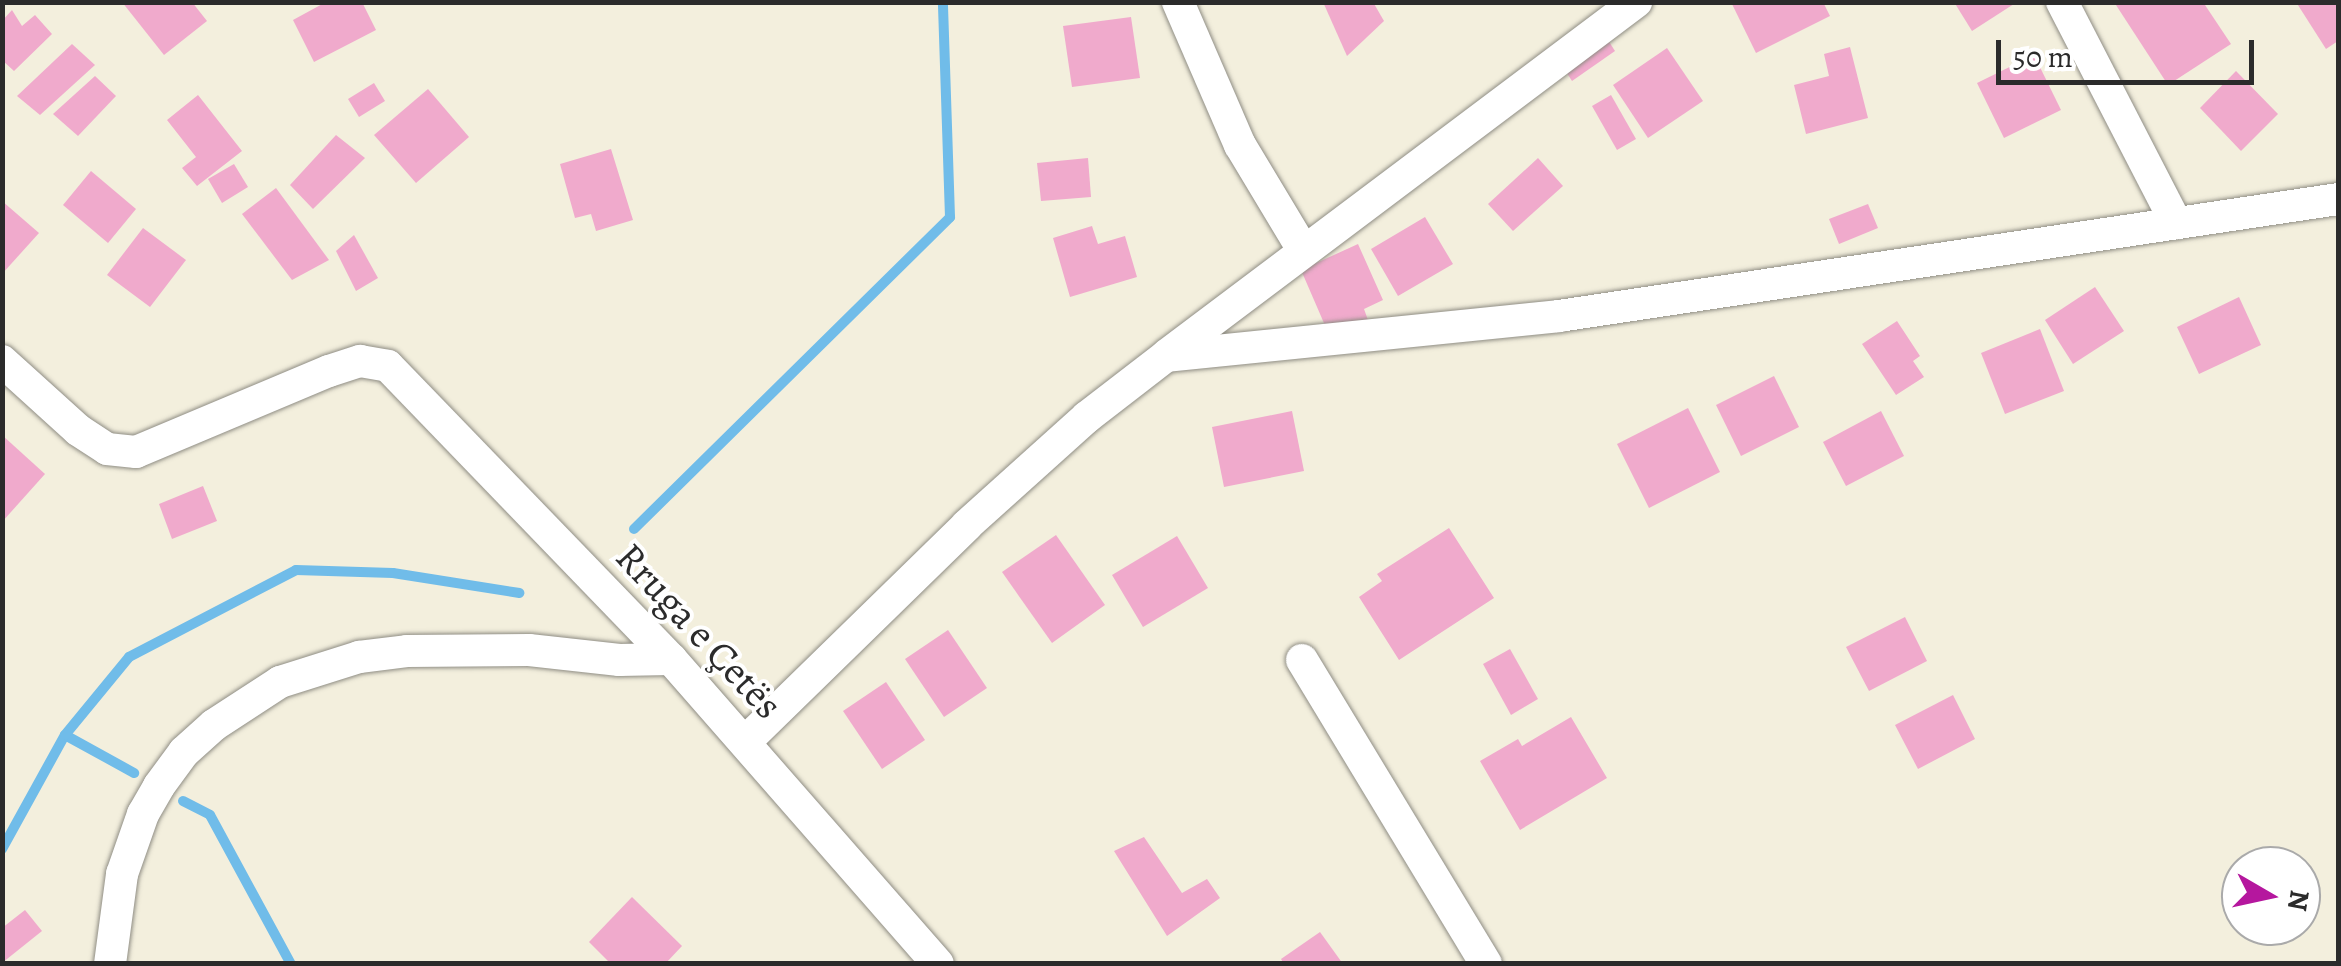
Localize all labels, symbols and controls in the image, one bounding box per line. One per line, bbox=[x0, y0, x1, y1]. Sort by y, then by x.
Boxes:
scale bar bbox=[2001, 20, 2258, 82]
text: 50 m bbox=[2013, 37, 2073, 77]
street label: Rruga e Çetës bbox=[606, 533, 792, 729]
north arrow bbox=[2221, 846, 2321, 946]
text: N bbox=[2278, 887, 2319, 913]

